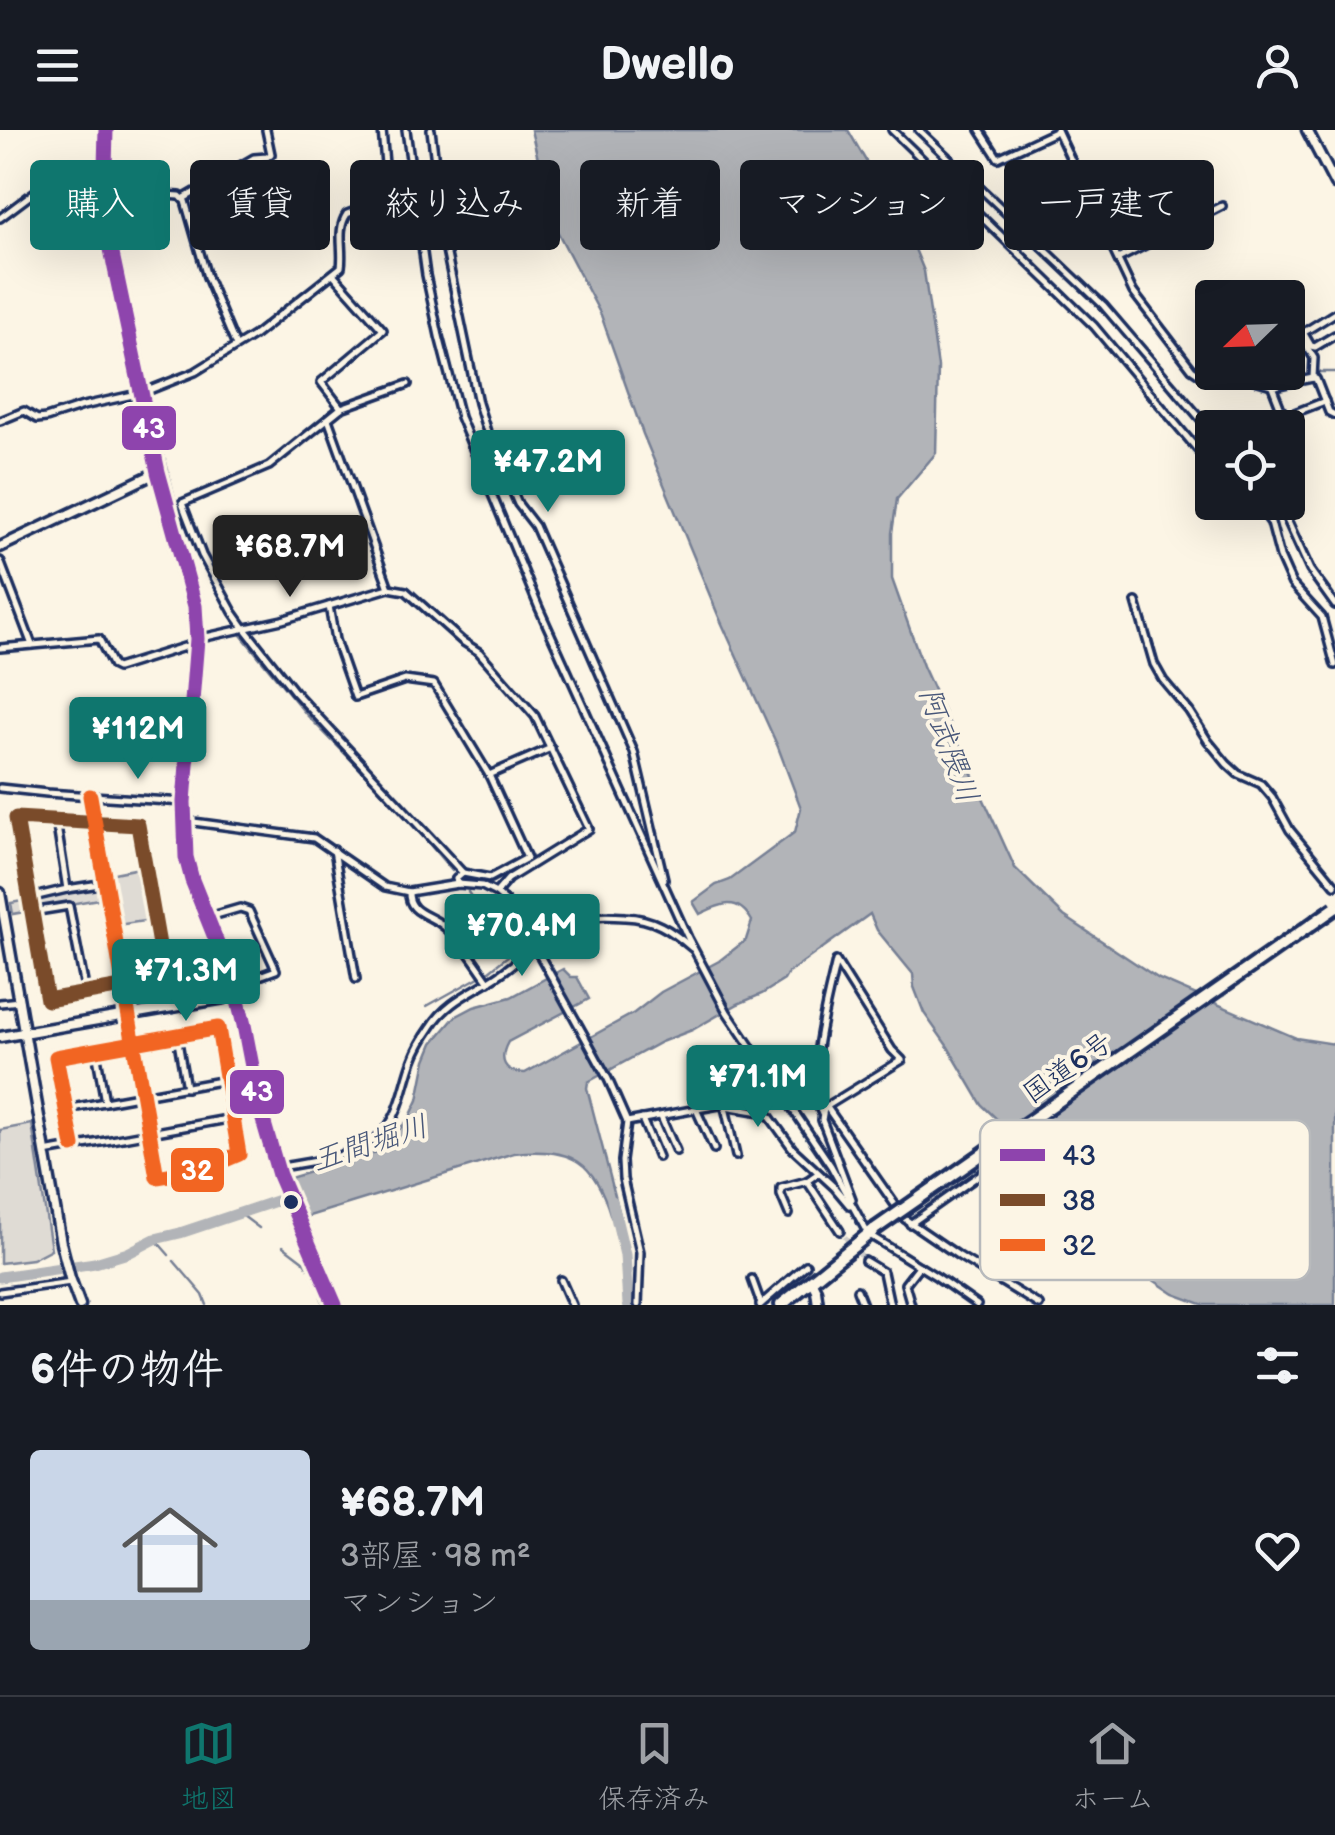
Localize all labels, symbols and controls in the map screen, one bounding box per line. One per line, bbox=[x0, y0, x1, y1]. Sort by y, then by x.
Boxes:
icon: menu bbox=[30, 38, 85, 93]
text: Dwello bbox=[600, 38, 735, 93]
icon: person bbox=[1250, 38, 1305, 93]
chip: 購入 bbox=[30, 160, 170, 250]
chip: 賃貸 bbox=[190, 160, 330, 250]
chip: 絞り込み bbox=[350, 160, 560, 250]
chip: 新着 bbox=[580, 160, 720, 250]
chip: マンション bbox=[740, 160, 984, 250]
chip: 一戸建て bbox=[1004, 160, 1214, 250]
north arrow bbox=[1195, 280, 1305, 390]
map controls bbox=[1195, 280, 1305, 520]
line badge: 43 bbox=[120, 404, 178, 452]
button: locate bbox=[1195, 410, 1305, 520]
text: 43 bbox=[133, 413, 165, 446]
pin: ¥47.2M bbox=[467, 430, 629, 515]
text: ¥47.2M bbox=[493, 443, 603, 482]
pin: ¥68.7M bbox=[209, 515, 371, 600]
text: ¥68.7M bbox=[235, 528, 345, 567]
water label: 阿武隈川 bbox=[911, 683, 985, 808]
pin: ¥112M bbox=[68, 697, 208, 782]
text: ¥112M bbox=[91, 710, 185, 749]
pin: ¥70.4M bbox=[441, 894, 603, 979]
text: ¥70.4M bbox=[467, 907, 577, 946]
pin: ¥71.3M bbox=[105, 939, 267, 1024]
text: ¥71.3M bbox=[134, 952, 238, 991]
street label: 国道6号 bbox=[1017, 1026, 1119, 1111]
pin: ¥71.1M bbox=[677, 1045, 839, 1130]
text: ¥71.1M bbox=[709, 1058, 807, 1097]
line badge: 43 bbox=[228, 1068, 286, 1116]
text: 43 bbox=[241, 1076, 273, 1109]
water label: 五間堀川 bbox=[308, 1108, 433, 1180]
legend bbox=[980, 1120, 1310, 1280]
text: 43 bbox=[1062, 1140, 1096, 1173]
line badge: 32 bbox=[169, 1146, 226, 1194]
text: 32 bbox=[180, 1155, 214, 1188]
text: 38 bbox=[1062, 1185, 1096, 1218]
unlabelled marker bbox=[281, 1192, 301, 1212]
text: 32 bbox=[1062, 1230, 1096, 1263]
icon: filters bbox=[1250, 1338, 1305, 1393]
text: 6件の物件 bbox=[30, 1345, 223, 1396]
text: ¥68.7M bbox=[340, 1478, 485, 1529]
icon: home bbox=[110, 1490, 230, 1610]
icon: heart bbox=[1250, 1523, 1305, 1578]
text: 3部屋 · 98 m² bbox=[340, 1537, 531, 1576]
text: マンション bbox=[340, 1584, 499, 1623]
tab: 地図 bbox=[181, 1716, 237, 1816]
tab: 保存済み bbox=[598, 1716, 710, 1816]
tab: ホーム bbox=[1071, 1716, 1154, 1816]

